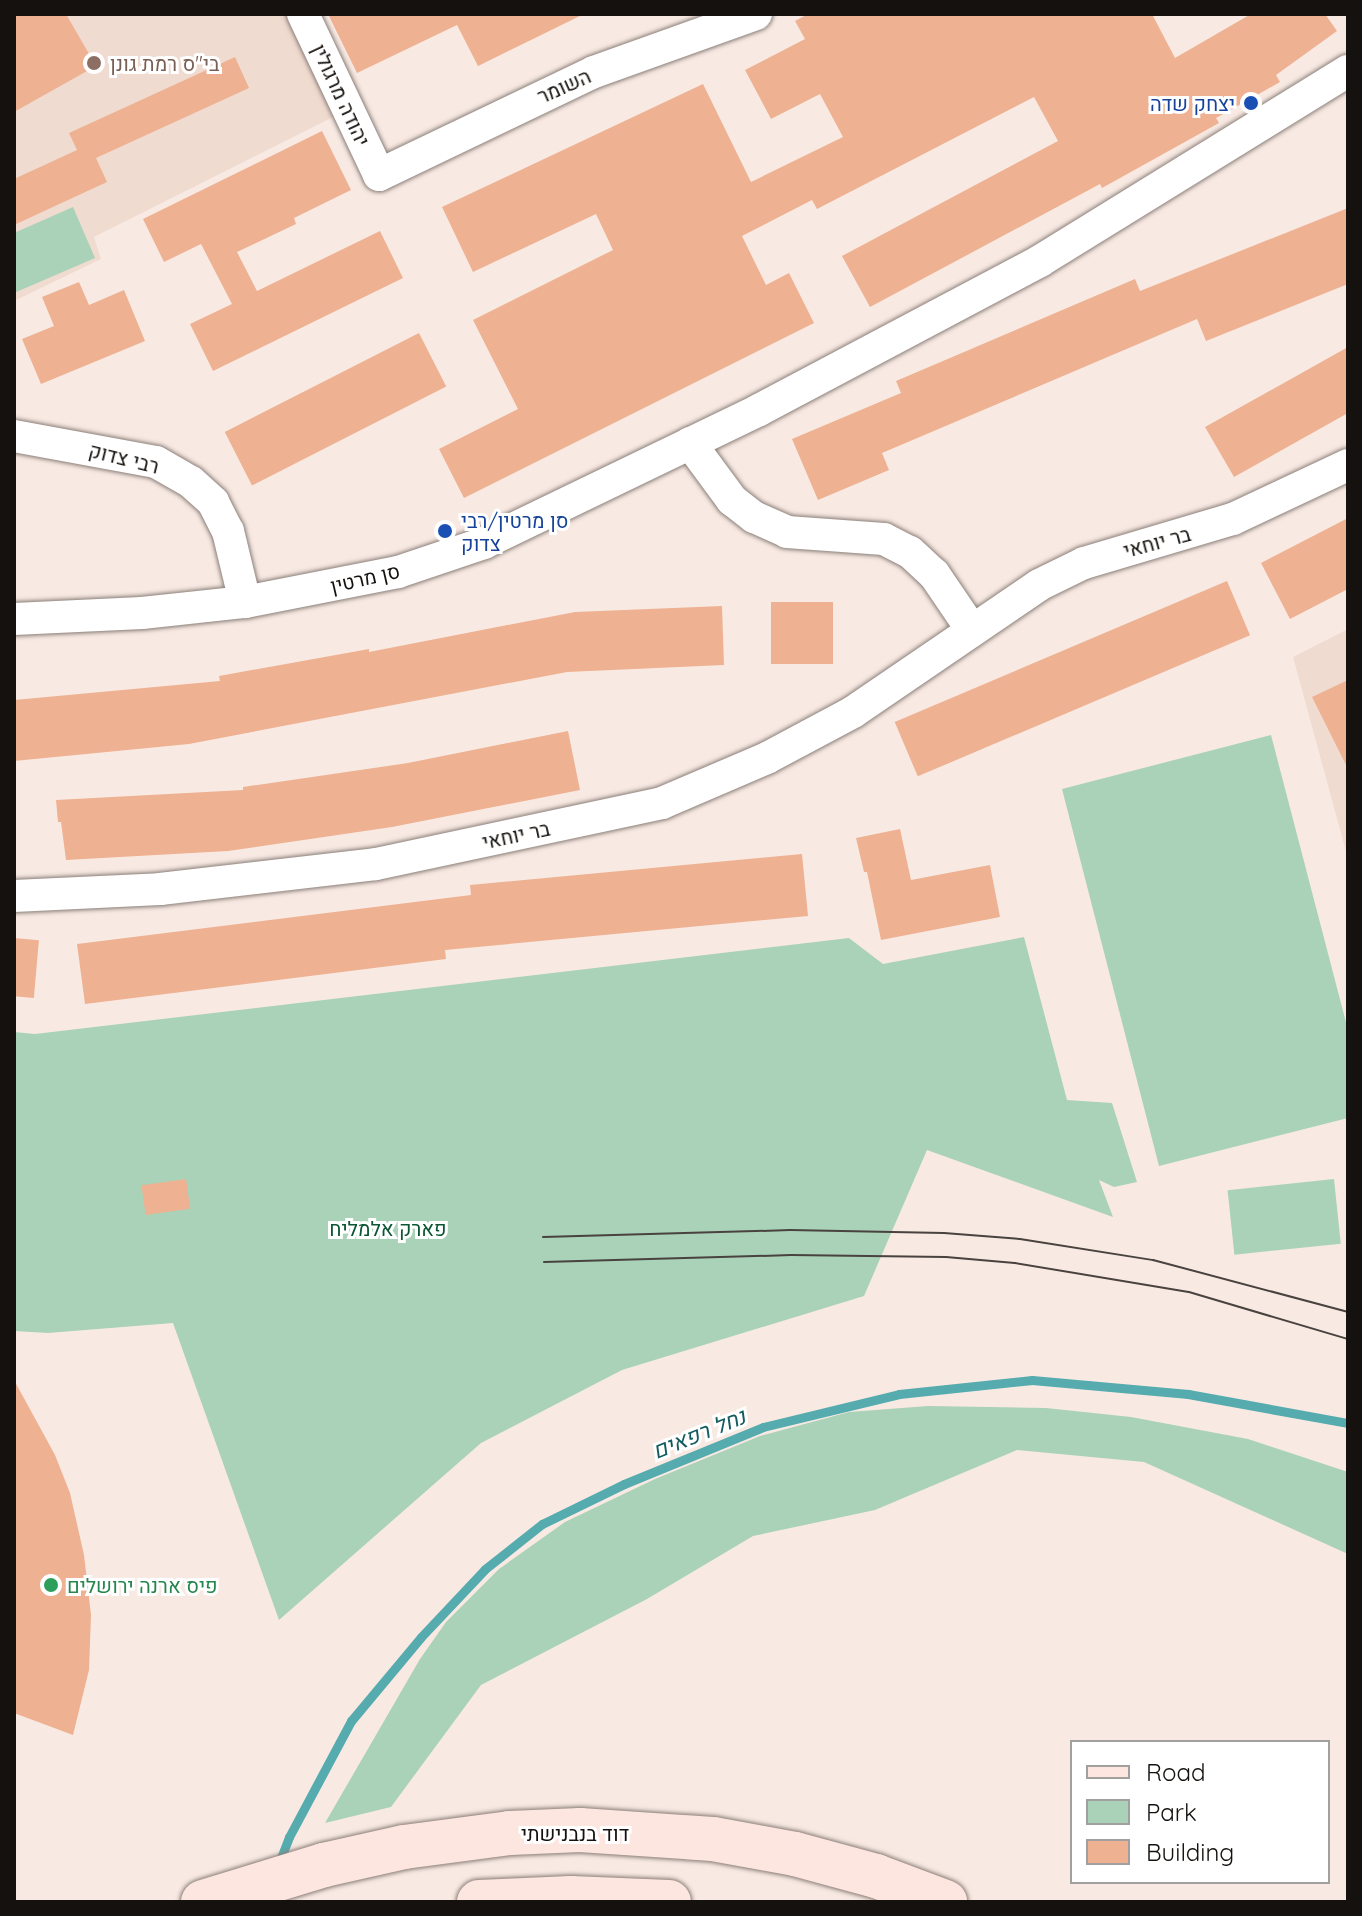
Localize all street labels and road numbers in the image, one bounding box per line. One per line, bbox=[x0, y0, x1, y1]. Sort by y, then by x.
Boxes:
street label: יהודה מרגולין bbox=[307, 40, 375, 150]
street label: השומר bbox=[534, 64, 594, 108]
street label: רבי צדוק bbox=[86, 438, 162, 478]
street label: בר יוחאי bbox=[1121, 522, 1193, 562]
street label: סן מרטין bbox=[328, 558, 402, 598]
street label: בר יוחאי bbox=[480, 816, 552, 854]
street label: דוד בנבנישתי bbox=[521, 1821, 629, 1845]

